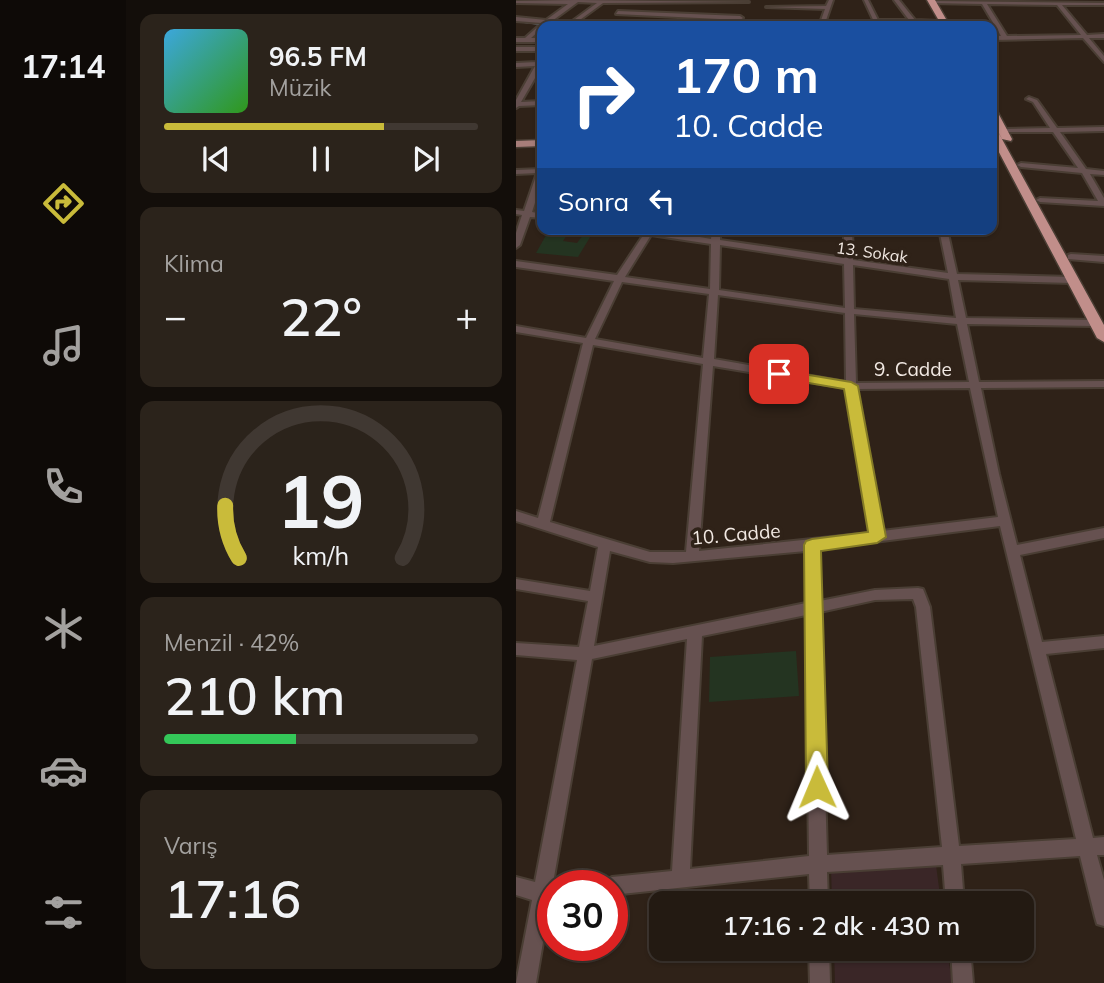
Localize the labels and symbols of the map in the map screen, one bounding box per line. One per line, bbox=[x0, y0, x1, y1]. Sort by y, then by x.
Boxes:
street label: 13. Sokak bbox=[835, 237, 910, 267]
pin bbox=[749, 344, 809, 404]
street label: 9. Cadde bbox=[874, 357, 952, 381]
street label: 10. Cadde bbox=[690, 518, 782, 550]
position arrow bbox=[780, 750, 854, 824]
speed limit sign: 30 bbox=[537, 870, 628, 961]

